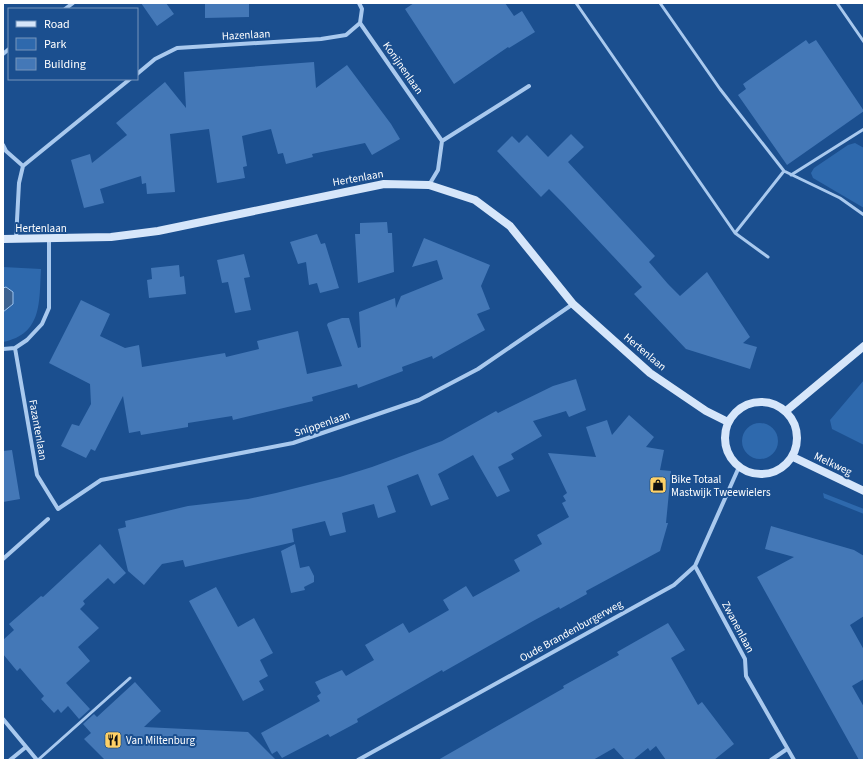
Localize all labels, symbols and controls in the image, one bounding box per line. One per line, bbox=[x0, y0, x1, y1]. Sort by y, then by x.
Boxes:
legend bbox=[8, 8, 138, 80]
text: Road bbox=[44, 16, 70, 33]
street label: Hazenlaan bbox=[221, 26, 271, 44]
text: Park bbox=[44, 36, 66, 53]
street label: Konijnenlaan bbox=[379, 39, 427, 97]
text: Building bbox=[44, 56, 86, 73]
street label: Hertenlaan bbox=[331, 166, 385, 190]
street label: Hertenlaan bbox=[15, 221, 67, 236]
street label: Hertenlaan bbox=[620, 330, 670, 374]
street label: Fazantenlaan bbox=[25, 398, 51, 462]
street label: Snippenlaan bbox=[292, 407, 352, 441]
street label: Melkweg bbox=[811, 449, 855, 480]
place label: Bike Totaal Mastwijk Tweewielers bbox=[671, 472, 771, 500]
shop icon: Bike Totaal Mastwijk Tweewielers bbox=[648, 475, 668, 495]
street label: Oude Brandenburgerweg bbox=[517, 596, 626, 666]
street label: Zwanenlaan bbox=[718, 599, 758, 655]
restaurant icon: Van Miltenburg bbox=[103, 730, 123, 750]
place label: Van Miltenburg bbox=[126, 733, 196, 748]

